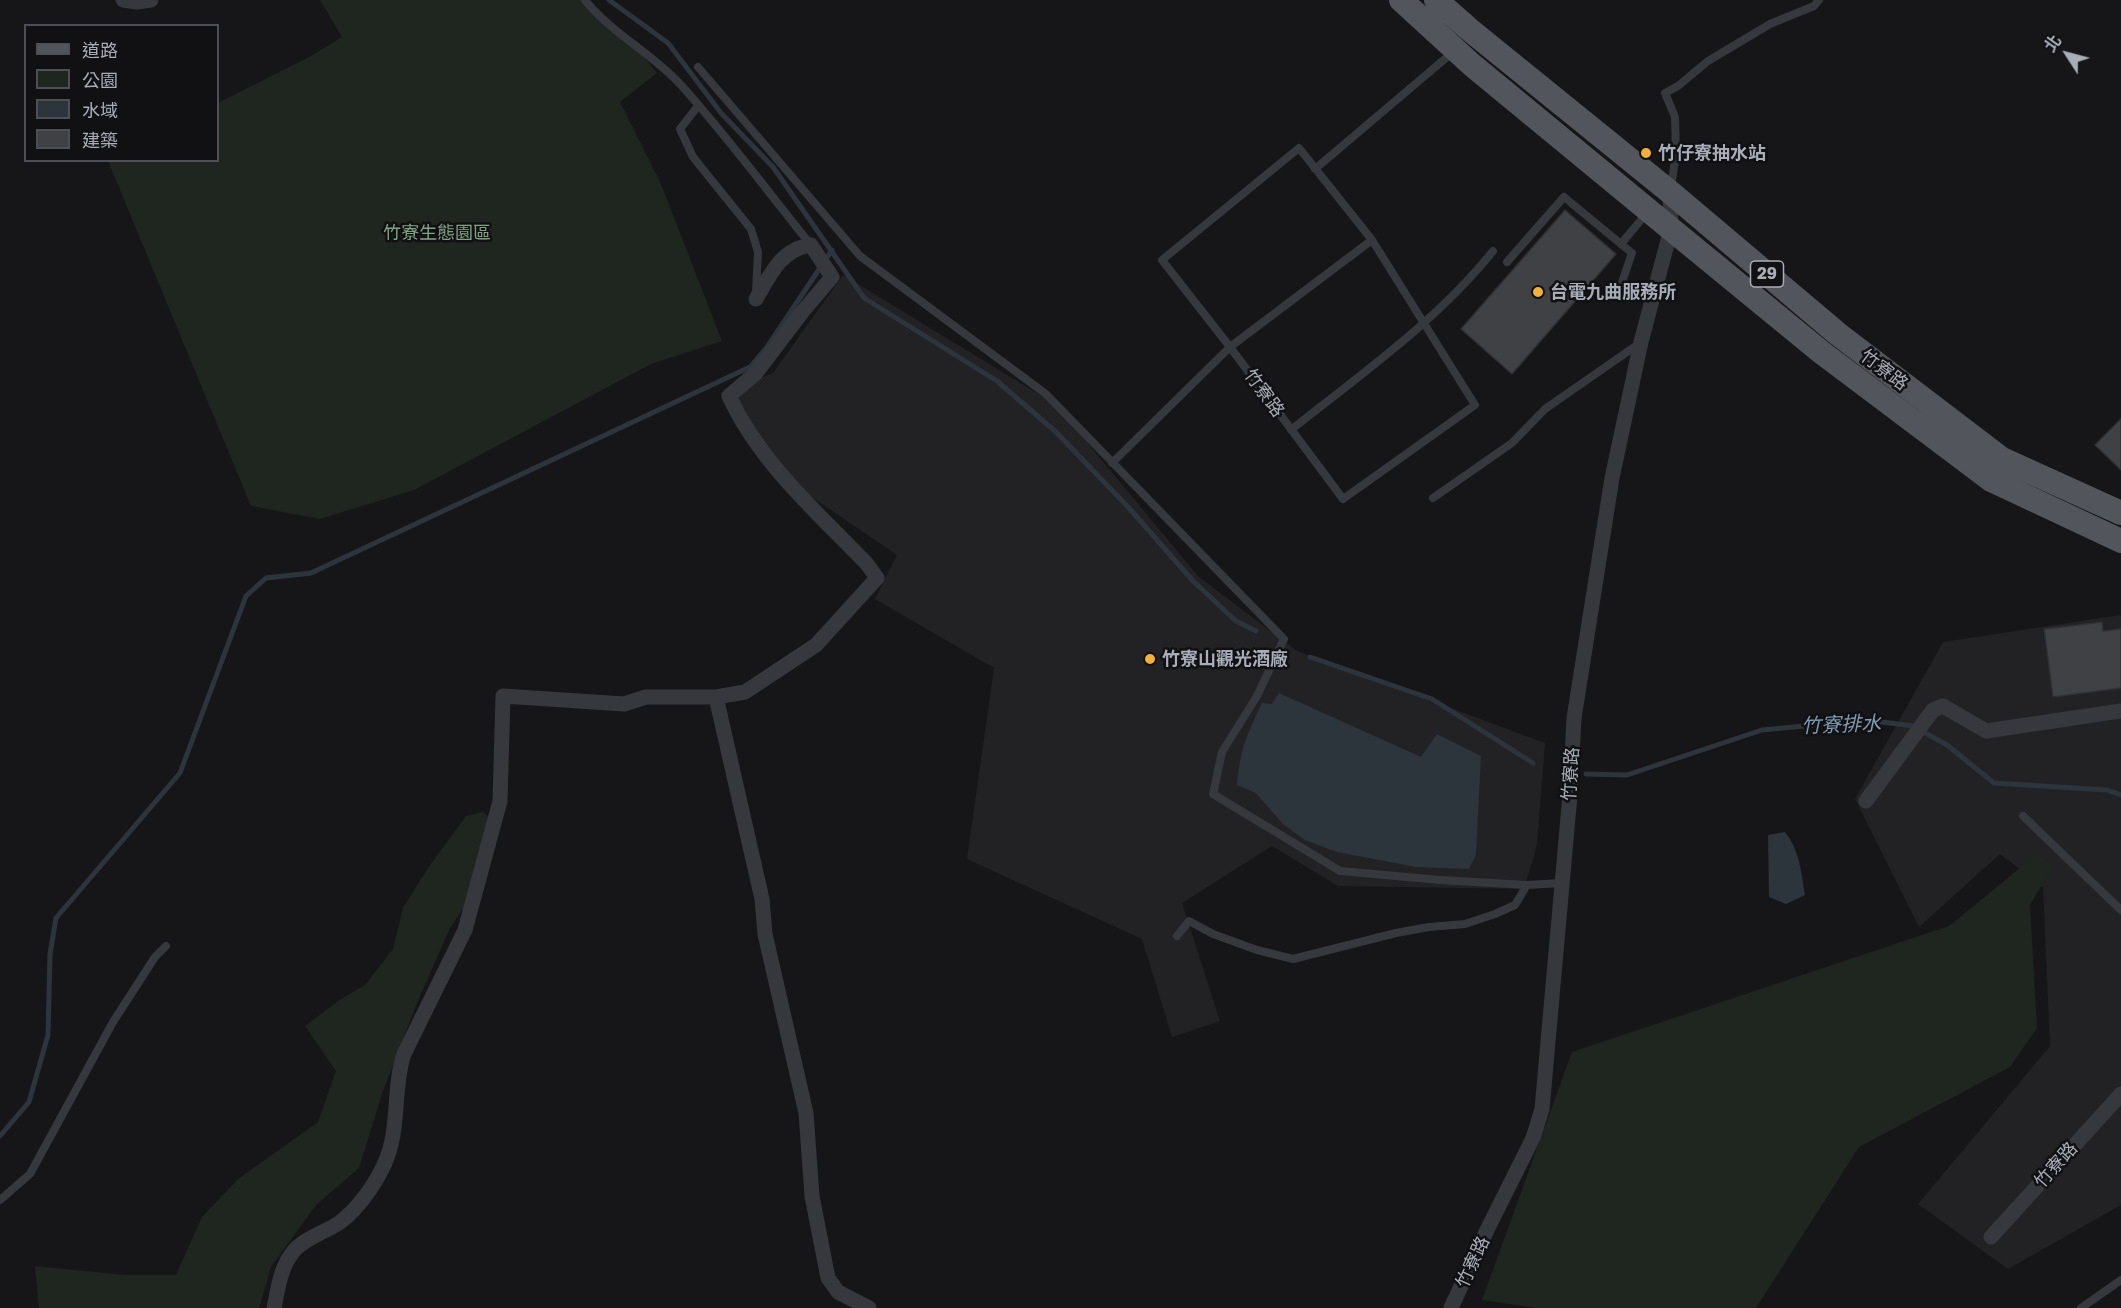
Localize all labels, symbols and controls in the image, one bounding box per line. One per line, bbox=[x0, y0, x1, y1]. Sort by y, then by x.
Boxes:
legend bbox=[24, 24, 219, 162]
north arrow bbox=[2037, 24, 2097, 84]
text: 北 bbox=[2040, 31, 2065, 56]
text: 道路 bbox=[82, 39, 118, 61]
text: 公園 bbox=[82, 69, 118, 91]
text: 水域 bbox=[82, 99, 118, 121]
text: 建築 bbox=[82, 129, 118, 151]
place label: 竹仔寮抽水站 bbox=[1658, 142, 1766, 164]
marker: 竹仔寮抽水站 bbox=[1639, 146, 1653, 160]
park label: 竹寮生態園區 bbox=[383, 222, 491, 244]
road number: 29 bbox=[1750, 261, 1784, 287]
place label: 台電九曲服務所 bbox=[1550, 281, 1676, 303]
marker: 台電九曲服務所 bbox=[1531, 285, 1545, 299]
street label: 竹寮路 bbox=[1856, 345, 1912, 395]
street label: 竹寮路 bbox=[1239, 365, 1289, 421]
place label: 竹寮山觀光酒廠 bbox=[1162, 648, 1288, 670]
marker: 竹寮山觀光酒廠 bbox=[1143, 652, 1157, 666]
water label: 竹寮排水 bbox=[1801, 712, 1881, 738]
street label: 竹寮路 bbox=[1558, 746, 1584, 802]
street label: 竹寮路 bbox=[2030, 1138, 2082, 1192]
street label: 竹寮路 bbox=[1452, 1233, 1494, 1291]

